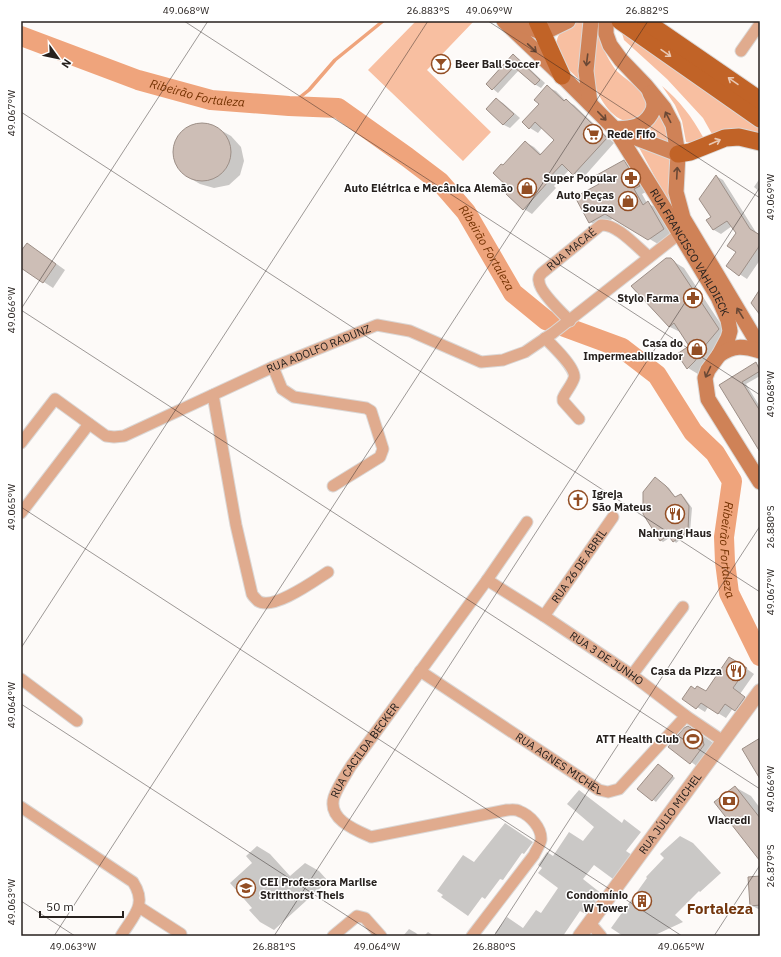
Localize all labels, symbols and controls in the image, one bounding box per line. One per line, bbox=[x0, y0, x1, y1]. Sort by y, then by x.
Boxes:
text: 49.068°W bbox=[163, 4, 209, 17]
text: 26.883°S bbox=[406, 4, 450, 17]
text: 49.069°W bbox=[466, 4, 512, 17]
text: 26.882°S bbox=[625, 4, 669, 17]
north arrow bbox=[38, 38, 78, 78]
one-way arrow bbox=[527, 43, 537, 53]
one-way arrow bbox=[660, 49, 671, 57]
bar icon: Beer Ball Soccer bbox=[430, 53, 452, 75]
one-way arrow bbox=[583, 53, 591, 66]
text: N bbox=[58, 56, 74, 71]
place label: Beer Ball Soccer bbox=[455, 57, 540, 71]
water label: Ribeirão Fortaleza bbox=[148, 76, 245, 110]
one-way arrow bbox=[728, 77, 739, 85]
text: 49.067°W bbox=[5, 90, 18, 136]
one-way arrow bbox=[597, 111, 607, 121]
one-way arrow bbox=[664, 111, 672, 123]
supermarket icon: Rede Fifo bbox=[582, 123, 604, 145]
place label: Rede Fifo bbox=[607, 127, 656, 141]
one-way arrow bbox=[709, 138, 721, 145]
pharmacy icon: Super Popular bbox=[620, 167, 642, 189]
one-way arrow bbox=[674, 167, 681, 180]
place label: Super Popular bbox=[543, 171, 618, 185]
text: 49.069°W bbox=[764, 174, 777, 220]
shop icon: Auto Elétrica e Mecânica Alemão bbox=[516, 177, 538, 199]
place label: Auto Elétrica e Mecânica Alemão bbox=[344, 181, 513, 195]
street label: RUA FRANCISCO VAHLDIECK bbox=[647, 186, 732, 318]
place label: Auto Peças Souza bbox=[556, 188, 614, 215]
shop icon: Auto Peças Souza bbox=[617, 190, 639, 212]
water label: Ribeirão Fortaleza bbox=[456, 201, 518, 293]
street label: RUA MACAÉ bbox=[544, 225, 599, 274]
text: 49.066°W bbox=[5, 287, 18, 333]
pharmacy icon: Stylo Farma bbox=[682, 287, 704, 309]
place label: Stylo Farma bbox=[617, 291, 679, 305]
one-way arrow bbox=[736, 308, 744, 319]
street label: RUA ADOLFO RADUNZ bbox=[264, 321, 373, 376]
place label: Casa do Impermeabilizador bbox=[583, 336, 684, 363]
shop icon: Casa do Impermeabilizador bbox=[686, 338, 708, 360]
one-way arrow bbox=[704, 365, 711, 377]
text: 49.068°W bbox=[764, 371, 777, 417]
text: 49.065°W bbox=[5, 484, 18, 530]
place label: Igreja São Mateus bbox=[592, 487, 652, 514]
church icon: Igreja São Mateus bbox=[567, 489, 589, 511]
water label: Ribeirão Fortaleza bbox=[717, 500, 738, 601]
restaurant icon: Nahrung Haus bbox=[664, 503, 686, 525]
text: 26.880°S bbox=[764, 505, 777, 549]
street label: RUA 26 DE ABRIL bbox=[548, 526, 610, 606]
place label: Nahrung Haus bbox=[638, 526, 712, 540]
text: 49.067°W bbox=[764, 569, 777, 615]
street label: RUA 3 DE JUNHO bbox=[567, 628, 646, 688]
restaurant icon: Casa da Pizza bbox=[725, 660, 747, 682]
place label: Casa da Pizza bbox=[651, 664, 722, 678]
text: 49.064°W bbox=[5, 682, 18, 728]
street label: RUA CACILDA BECKER bbox=[327, 700, 402, 800]
sports icon: ATT Health Club bbox=[682, 728, 704, 750]
street label: RUA AGNES MICHEL bbox=[513, 730, 604, 798]
place label: ATT Health Club bbox=[596, 732, 679, 746]
text: 49.066°W bbox=[764, 766, 777, 812]
street label: RUA JÚLIO MICHEL bbox=[636, 770, 705, 857]
bank icon: Viacredi bbox=[718, 790, 740, 812]
place label: Viacredi bbox=[708, 813, 750, 827]
text: 26.879°S bbox=[764, 844, 777, 888]
place label: CEI Professora Marlise Stritthorst Theis bbox=[260, 875, 377, 902]
school or university icon: CEI Professora Marlise Stritthorst Theis bbox=[235, 877, 257, 899]
text: 49.063°W bbox=[5, 879, 18, 925]
place label: Condomínio W Tower bbox=[566, 888, 629, 915]
building icon: Condomínio W Tower bbox=[631, 890, 653, 912]
scale bar bbox=[40, 893, 123, 919]
text: 50 m bbox=[46, 899, 74, 914]
district label: Fortaleza bbox=[687, 899, 754, 918]
text: 49.063°W bbox=[50, 940, 96, 953]
text: 26.881°S bbox=[252, 940, 296, 953]
text: 49.064°W bbox=[354, 940, 400, 953]
text: 26.880°S bbox=[472, 940, 516, 953]
text: 49.065°W bbox=[658, 940, 704, 953]

